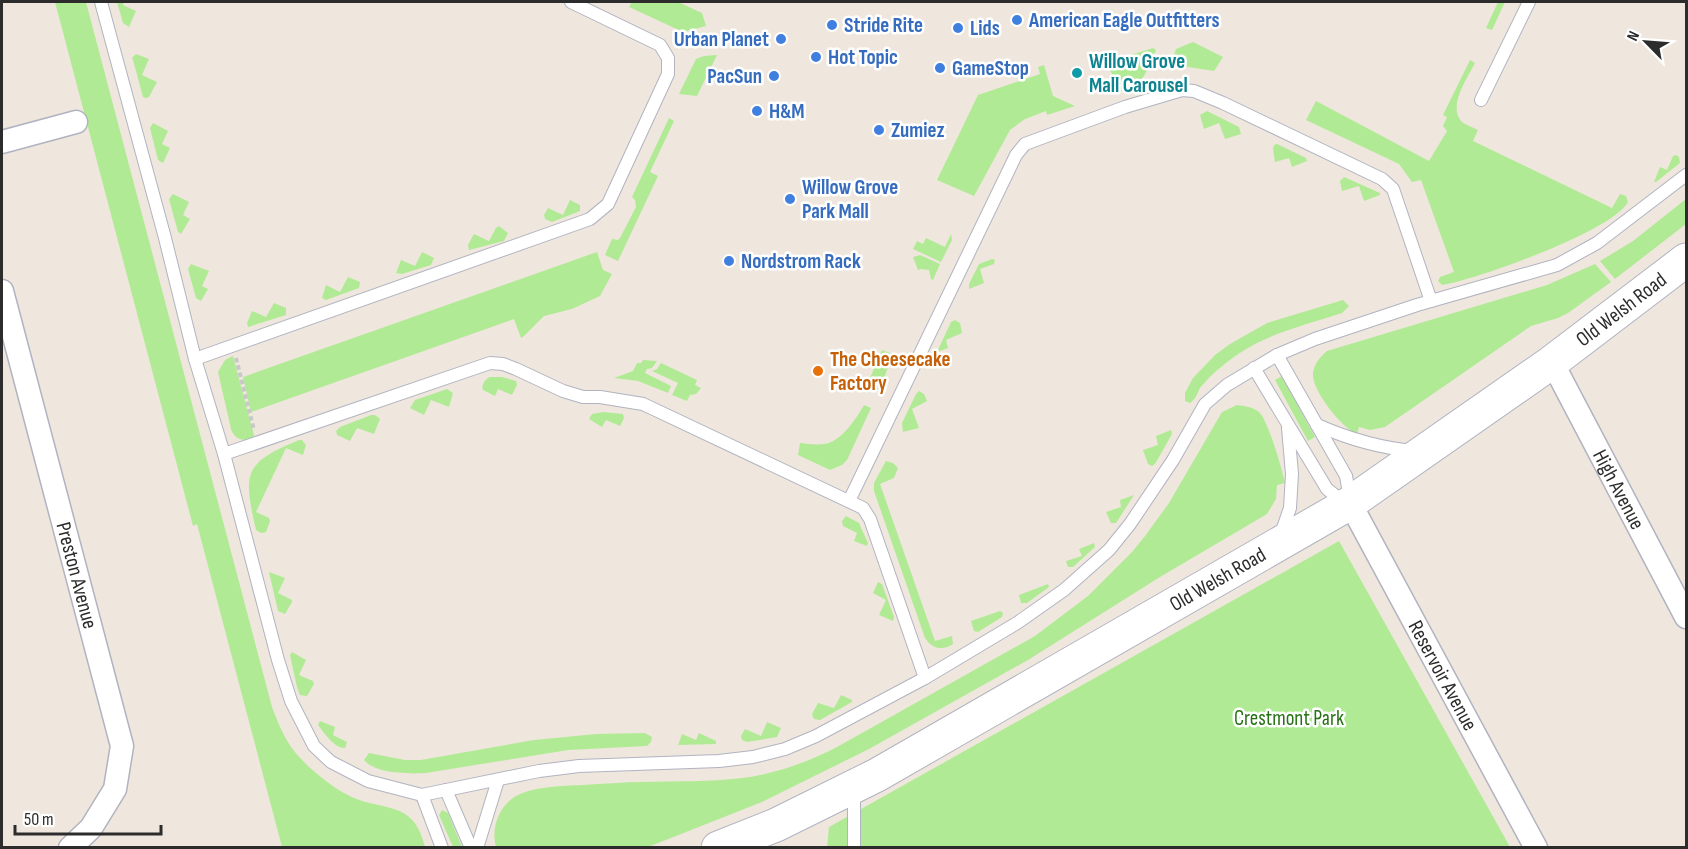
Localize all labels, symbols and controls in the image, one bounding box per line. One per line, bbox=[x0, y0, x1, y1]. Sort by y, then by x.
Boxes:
place label: American Eagle Outfitters bbox=[1028, 8, 1220, 33]
north arrow bbox=[1616, 12, 1676, 72]
place label: Stride Rite bbox=[844, 13, 923, 38]
marker: American Eagle Outfitters bbox=[1010, 13, 1024, 27]
place label: Lids bbox=[970, 16, 1000, 41]
marker: Stride Rite bbox=[825, 18, 839, 32]
marker: Lids bbox=[951, 21, 965, 35]
place label: Urban Planet bbox=[674, 27, 769, 52]
text: N bbox=[1623, 28, 1644, 44]
marker: Urban Planet bbox=[774, 32, 788, 46]
place label: Hot Topic bbox=[828, 45, 898, 70]
place label: Willow Grove Mall Carousel bbox=[1089, 49, 1188, 98]
marker: Hot Topic bbox=[809, 50, 823, 64]
place label: GameStop bbox=[952, 56, 1029, 81]
marker: GameStop bbox=[933, 61, 947, 75]
place label: PacSun bbox=[707, 64, 762, 89]
marker: Willow Grove Mall Carousel bbox=[1070, 66, 1084, 80]
marker: PacSun bbox=[767, 69, 781, 83]
place label: H&M bbox=[769, 99, 805, 124]
marker: H&M bbox=[750, 104, 764, 118]
place label: Zumiez bbox=[891, 118, 945, 143]
marker: Zumiez bbox=[872, 123, 886, 137]
place label: Willow Grove Park Mall bbox=[802, 175, 898, 224]
marker: Willow Grove Park Mall bbox=[783, 192, 797, 206]
place label: Nordstrom Rack bbox=[741, 249, 861, 274]
marker: Nordstrom Rack bbox=[722, 254, 736, 268]
street label: Old Welsh Road bbox=[1571, 267, 1672, 352]
place label: The Cheesecake Factory bbox=[830, 347, 950, 396]
marker: The Cheesecake Factory bbox=[811, 364, 825, 378]
street label: High Avenue bbox=[1587, 446, 1650, 534]
street label: Preston Avenue bbox=[50, 519, 103, 631]
street label: Old Welsh Road bbox=[1165, 542, 1270, 617]
street label: Reservoir Avenue bbox=[1403, 616, 1482, 735]
park label: Crestmont Park bbox=[1234, 706, 1344, 731]
scale bar bbox=[15, 798, 160, 836]
text: 50 m bbox=[24, 809, 54, 830]

